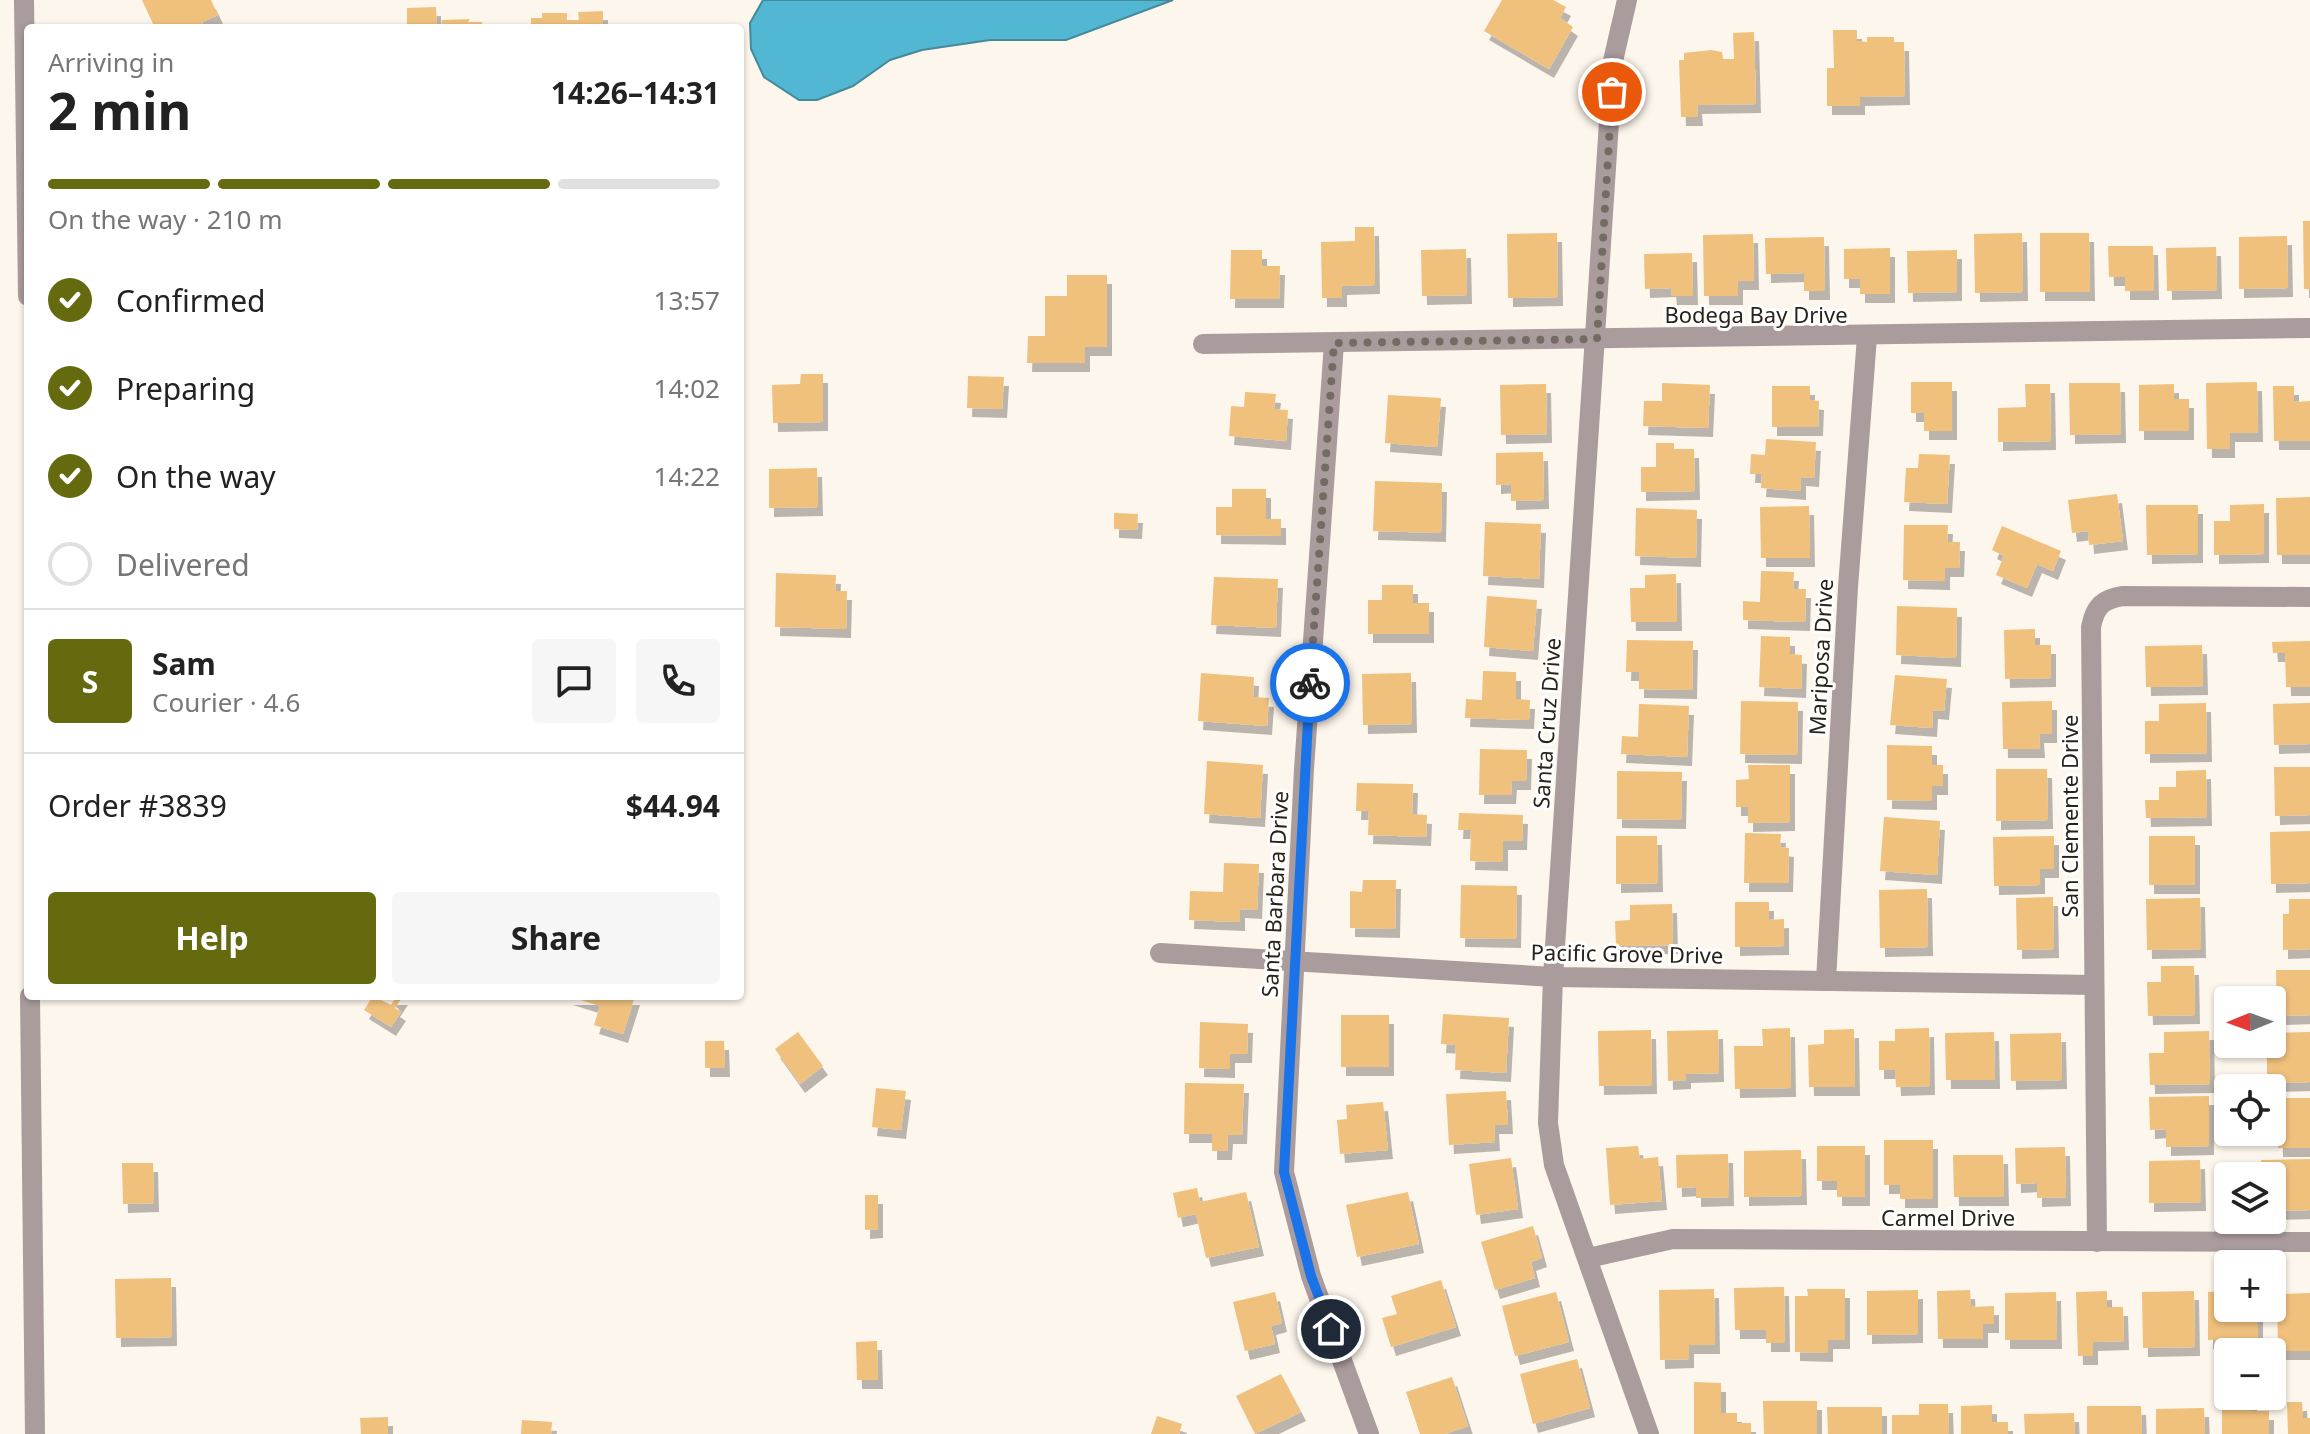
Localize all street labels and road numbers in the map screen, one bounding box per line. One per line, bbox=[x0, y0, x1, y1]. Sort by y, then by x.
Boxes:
street label: Bodega Bay Drive bbox=[1664, 299, 1848, 329]
street label: Mariposa Drive bbox=[1801, 578, 1839, 736]
street label: Santa Cruz Drive bbox=[1525, 637, 1567, 809]
street label: San Clemente Drive bbox=[2054, 715, 2084, 917]
street label: Santa Barbara Drive bbox=[1254, 790, 1294, 998]
street label: Pacific Grove Drive bbox=[1530, 936, 1724, 970]
street label: Carmel Drive bbox=[1881, 1202, 2015, 1232]

